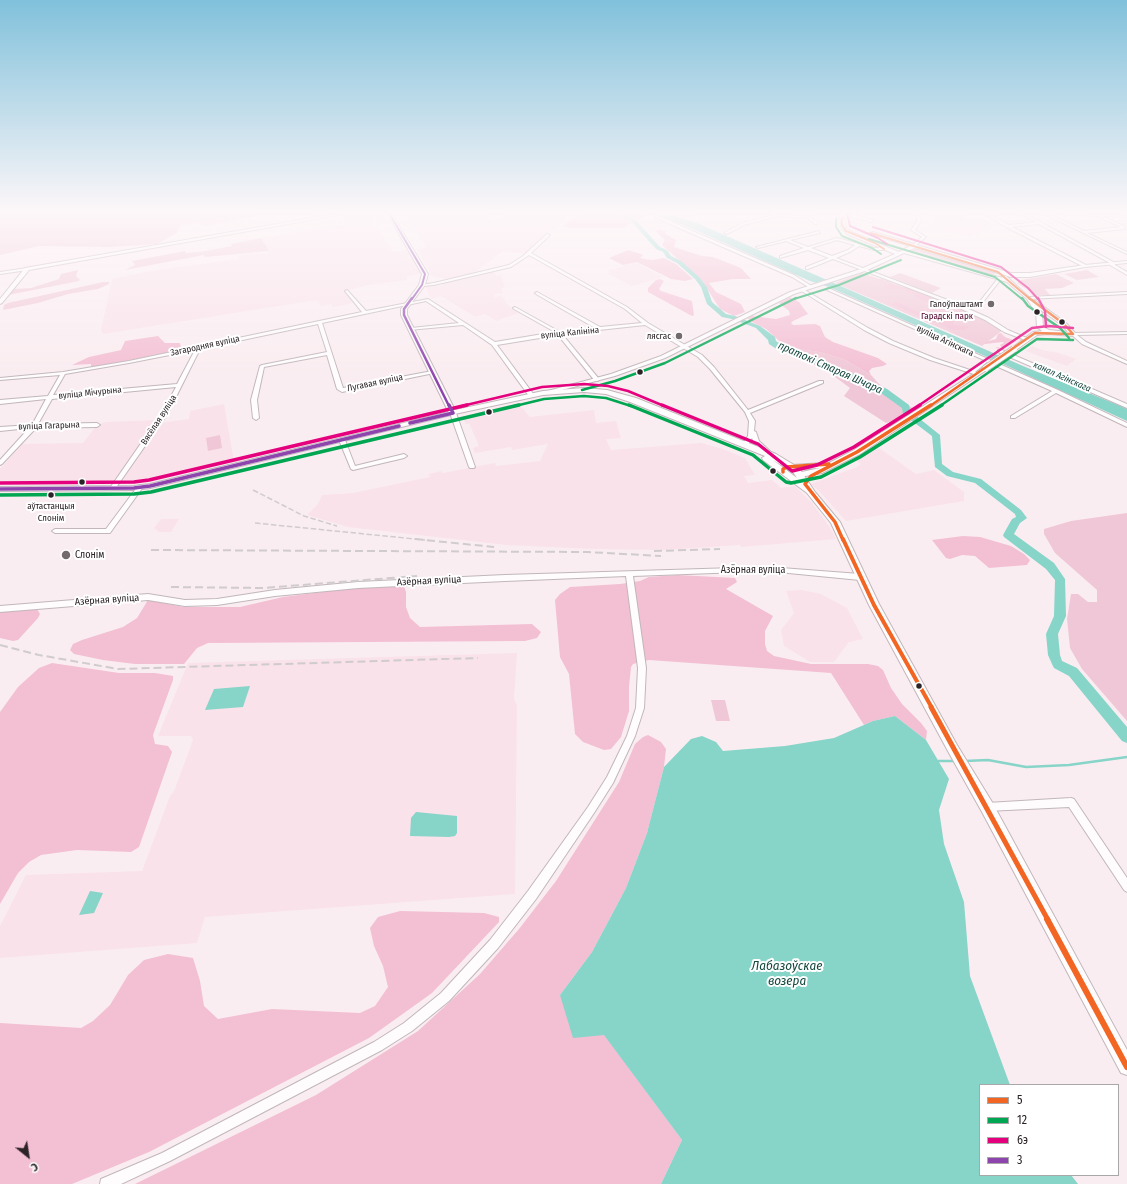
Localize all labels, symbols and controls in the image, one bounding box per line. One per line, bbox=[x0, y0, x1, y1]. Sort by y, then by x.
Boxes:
place label: Галоўпаштамт bbox=[930, 299, 983, 309]
marker: Галоўпаштамт bbox=[986, 299, 996, 309]
unlabelled marker bbox=[1032, 307, 1042, 317]
park label: Гарадскі парк bbox=[921, 311, 973, 321]
unlabelled marker bbox=[1057, 317, 1067, 327]
street label: вуліца Агінскага bbox=[915, 323, 975, 359]
street label: вуліца Калініна bbox=[540, 325, 600, 341]
place label: лясгас bbox=[647, 331, 671, 341]
marker: лясгас bbox=[674, 331, 684, 341]
street label: Загародняя вуліца bbox=[169, 333, 241, 359]
water label: пратокі Старая Шчара bbox=[776, 339, 884, 397]
water label: канал Агінскага bbox=[1032, 360, 1092, 394]
unlabelled marker bbox=[635, 367, 645, 377]
street label: Лугавая вуліца bbox=[346, 372, 404, 394]
street label: вуліца Мічурына bbox=[58, 384, 122, 402]
street label: Вясёлая вуліца bbox=[139, 393, 179, 447]
unlabelled marker bbox=[484, 407, 494, 417]
street label: вуліца Гагарына bbox=[18, 420, 80, 432]
unlabelled marker bbox=[768, 466, 778, 476]
unlabelled marker bbox=[77, 477, 87, 487]
marker: аўтастанцыя Слонім bbox=[46, 490, 56, 500]
place label: аўтастанцыя Слонім bbox=[27, 501, 75, 522]
marker: Слонім bbox=[60, 549, 72, 561]
place label: Слонім bbox=[75, 549, 104, 561]
street label: Азёрная вуліца bbox=[721, 564, 785, 576]
street label: Азёрная вуліца bbox=[396, 573, 462, 589]
street label: Азёрная вуліца bbox=[74, 592, 140, 608]
unlabelled marker bbox=[914, 681, 924, 691]
water label: Лабазоўскае возера bbox=[752, 958, 822, 989]
legend bbox=[979, 1084, 1119, 1176]
text: 5 bbox=[1017, 1093, 1023, 1107]
text: 12 bbox=[1017, 1113, 1027, 1127]
text: 6э bbox=[1017, 1133, 1028, 1147]
north arrow bbox=[8, 1136, 48, 1176]
text: 3 bbox=[1017, 1153, 1022, 1167]
text: С bbox=[29, 1160, 40, 1174]

